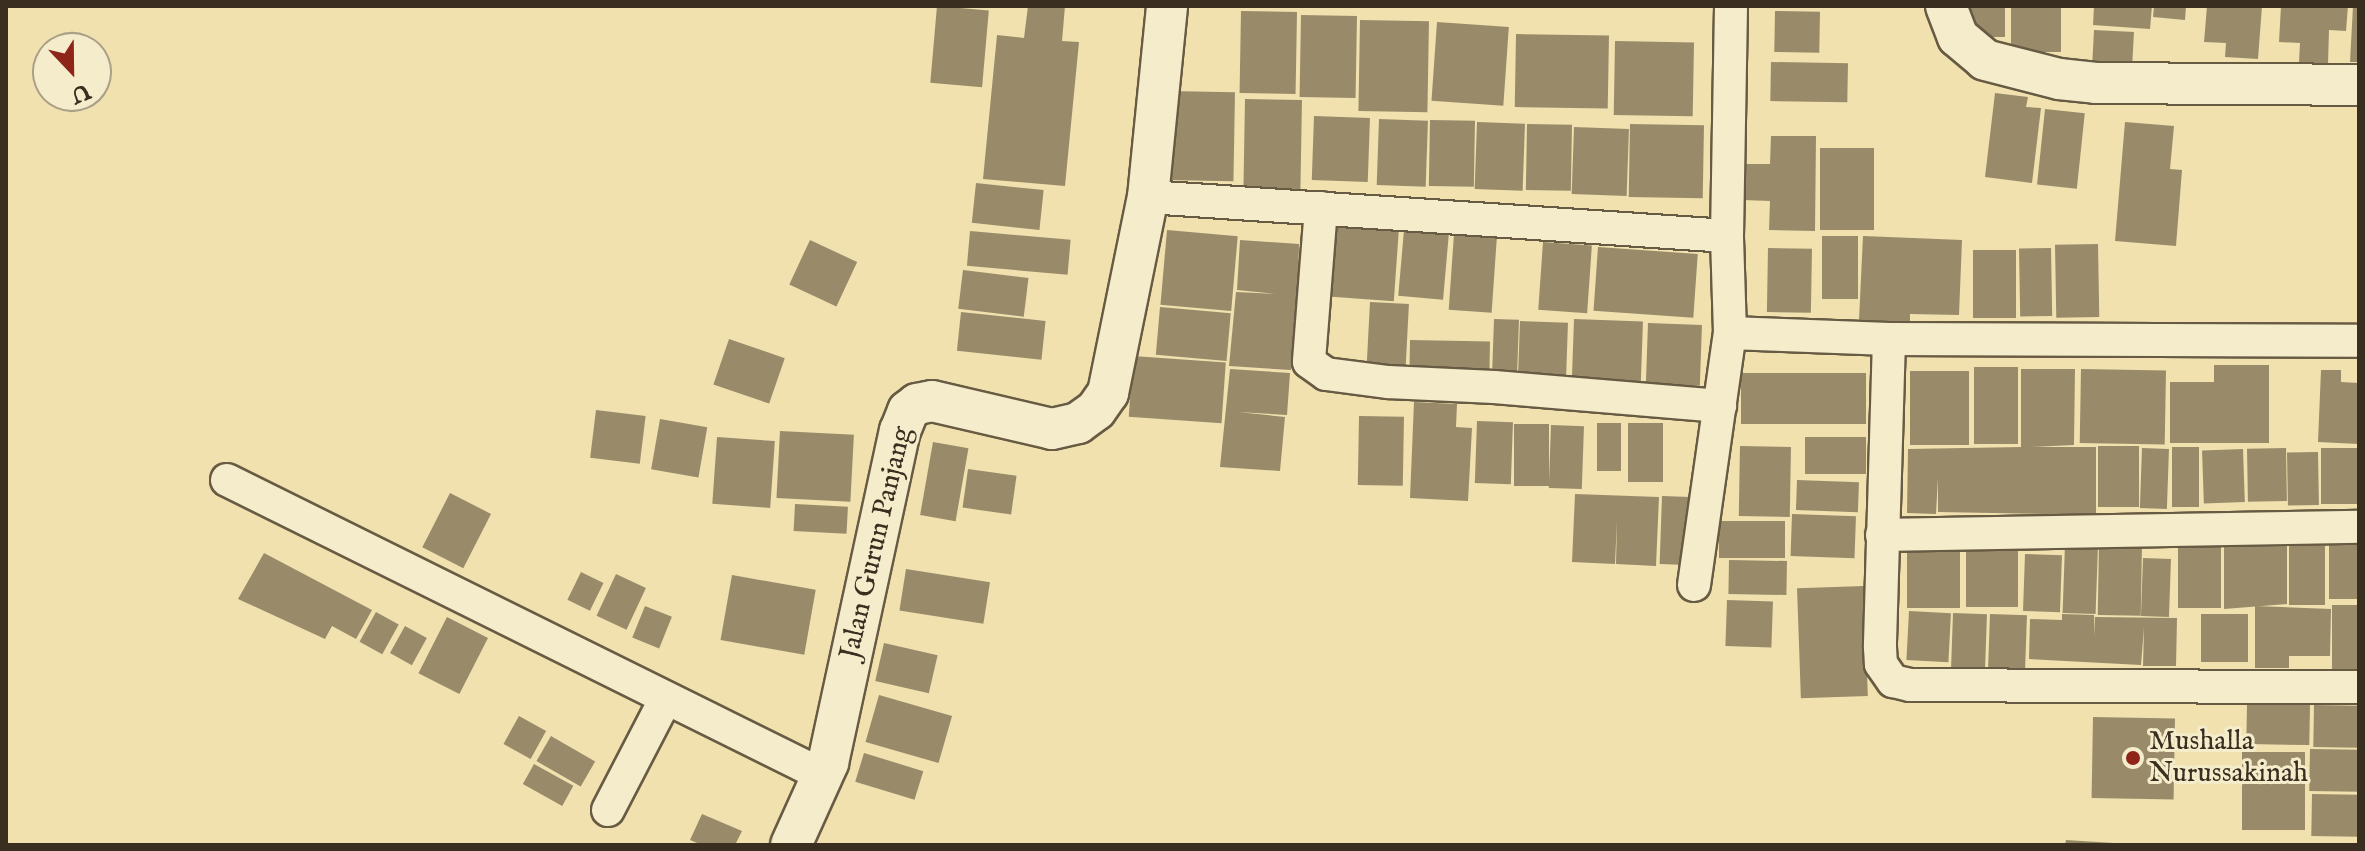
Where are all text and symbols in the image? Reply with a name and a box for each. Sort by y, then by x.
north arrow [32,32,112,112]
text: U [66,76,94,109]
street label: Jalan Gurun Panjang [834,423,920,663]
place label: Mushalla Nurussakinah [2149,725,2308,791]
marker: Mushalla Nurussakinah [2124,749,2142,767]

